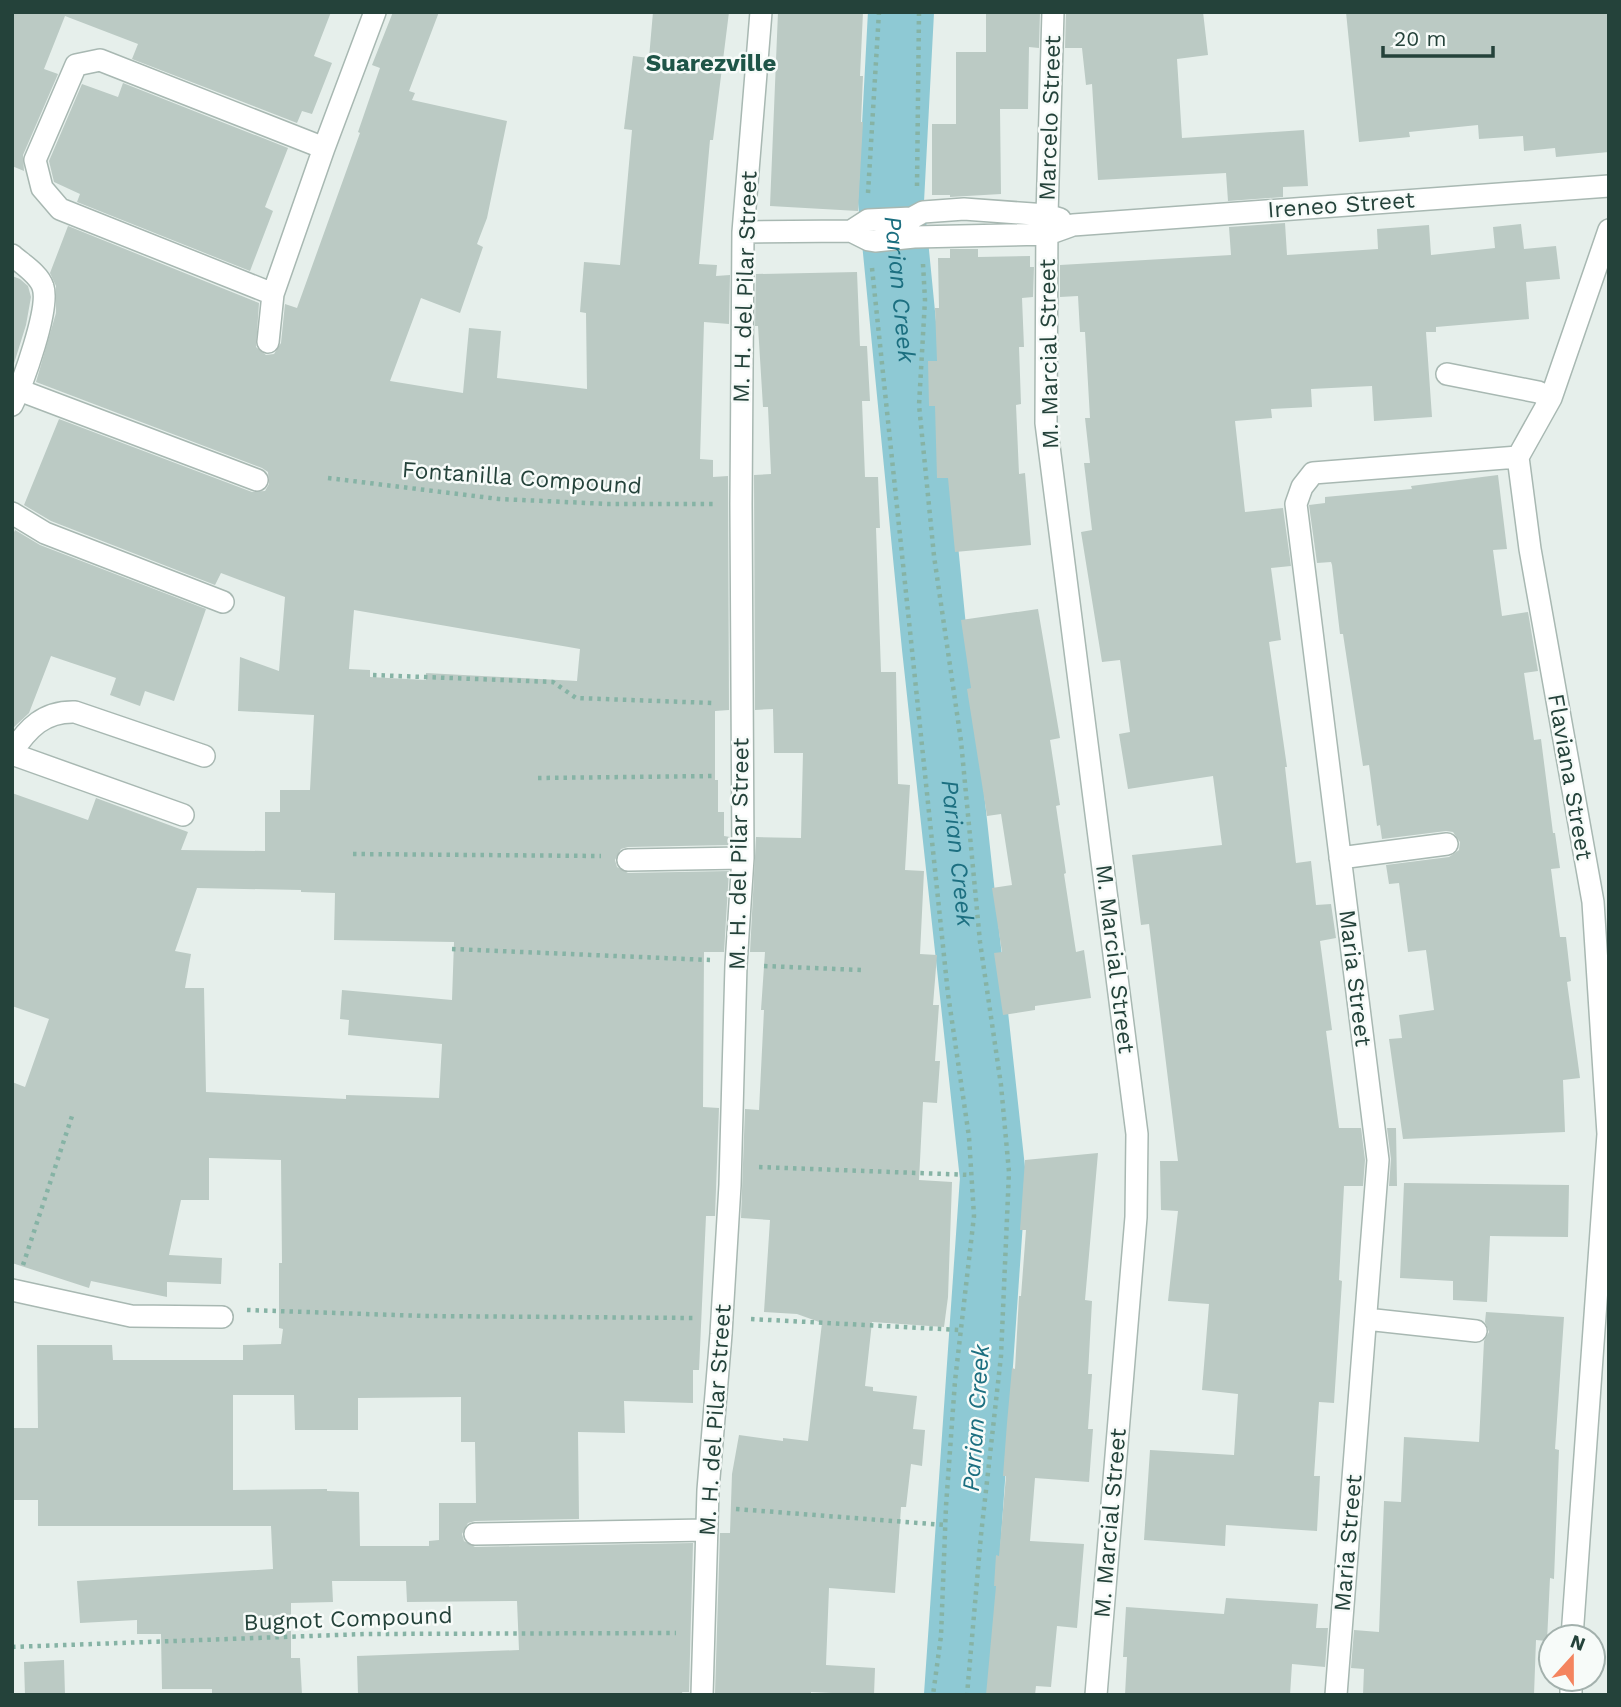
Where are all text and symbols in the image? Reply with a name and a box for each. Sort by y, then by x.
scale bar [1383,14,1493,58]
text: 20 m [1394,26,1446,51]
street label: Marcelo Street [1034,34,1066,201]
district label: Suarezville [646,49,776,77]
street label: M. H. del Pilar Street [727,170,763,404]
street label: Ireneo Street [1267,186,1416,224]
water label: Parian Creek [879,214,921,365]
street label: M. Marcial Street [1034,258,1064,449]
street label: Fontanilla Compound [401,456,643,500]
street label: Flaviana Street [1542,692,1598,863]
street label: M. H. del Pilar Street [723,737,755,970]
water label: Parian Creek [936,778,980,929]
street label: M. Marcial Street [1090,863,1140,1056]
street label: Maria Street [1333,908,1377,1048]
street label: M. H. del Pilar Street [693,1303,737,1537]
water label: Parian Creek [957,1343,995,1493]
street label: M. Marcial Street [1088,1427,1132,1619]
street label: Maria Street [1329,1473,1367,1613]
street label: Bugnot Compound [243,1602,453,1636]
north arrow [1537,1623,1607,1693]
text: N [1567,1629,1589,1656]

